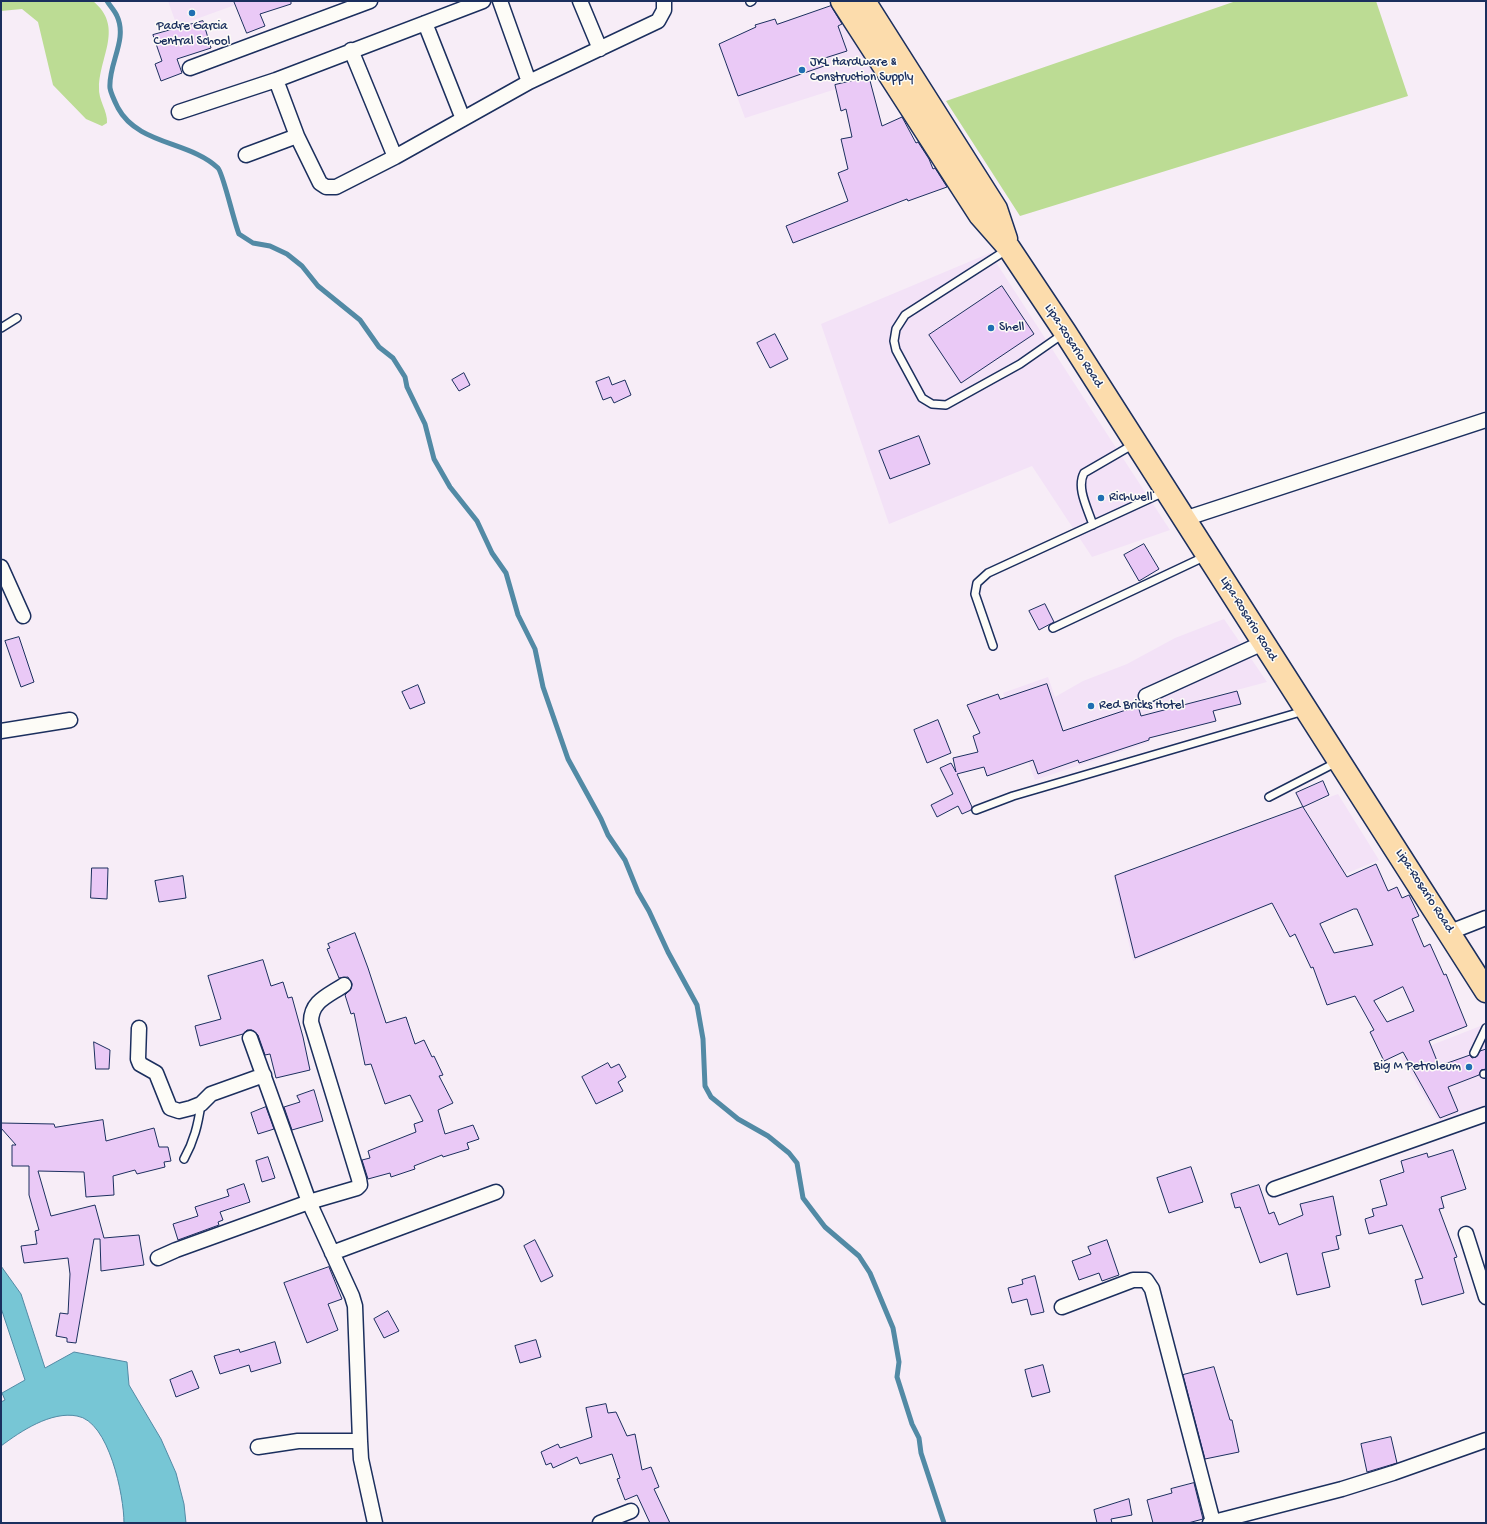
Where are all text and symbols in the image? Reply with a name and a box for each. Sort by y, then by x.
marker: Padre Garcia Central School [187,8,197,18]
place label: Padre Garcia Central School [154,19,230,50]
place label: JKL Hardware & Construction Supply [810,55,913,86]
marker: JKL Hardware & Construction Supply [797,65,807,75]
street label: Lipa-Rosario Road [1040,301,1106,391]
place label: Shell [999,320,1024,336]
marker: Shell [986,323,996,333]
place label: Richwell [1109,490,1153,506]
marker: Richwell [1096,493,1106,503]
street label: Lipa-Rosario Road [1216,574,1280,664]
place label: Red Bricks Hotel [1099,698,1184,714]
marker: Red Bricks Hotel [1086,701,1096,711]
street label: Lipa-Rosario Road [1391,846,1457,936]
place label: Big M Petroleum [1374,1059,1461,1075]
marker: Big M Petroleum [1464,1062,1474,1072]

